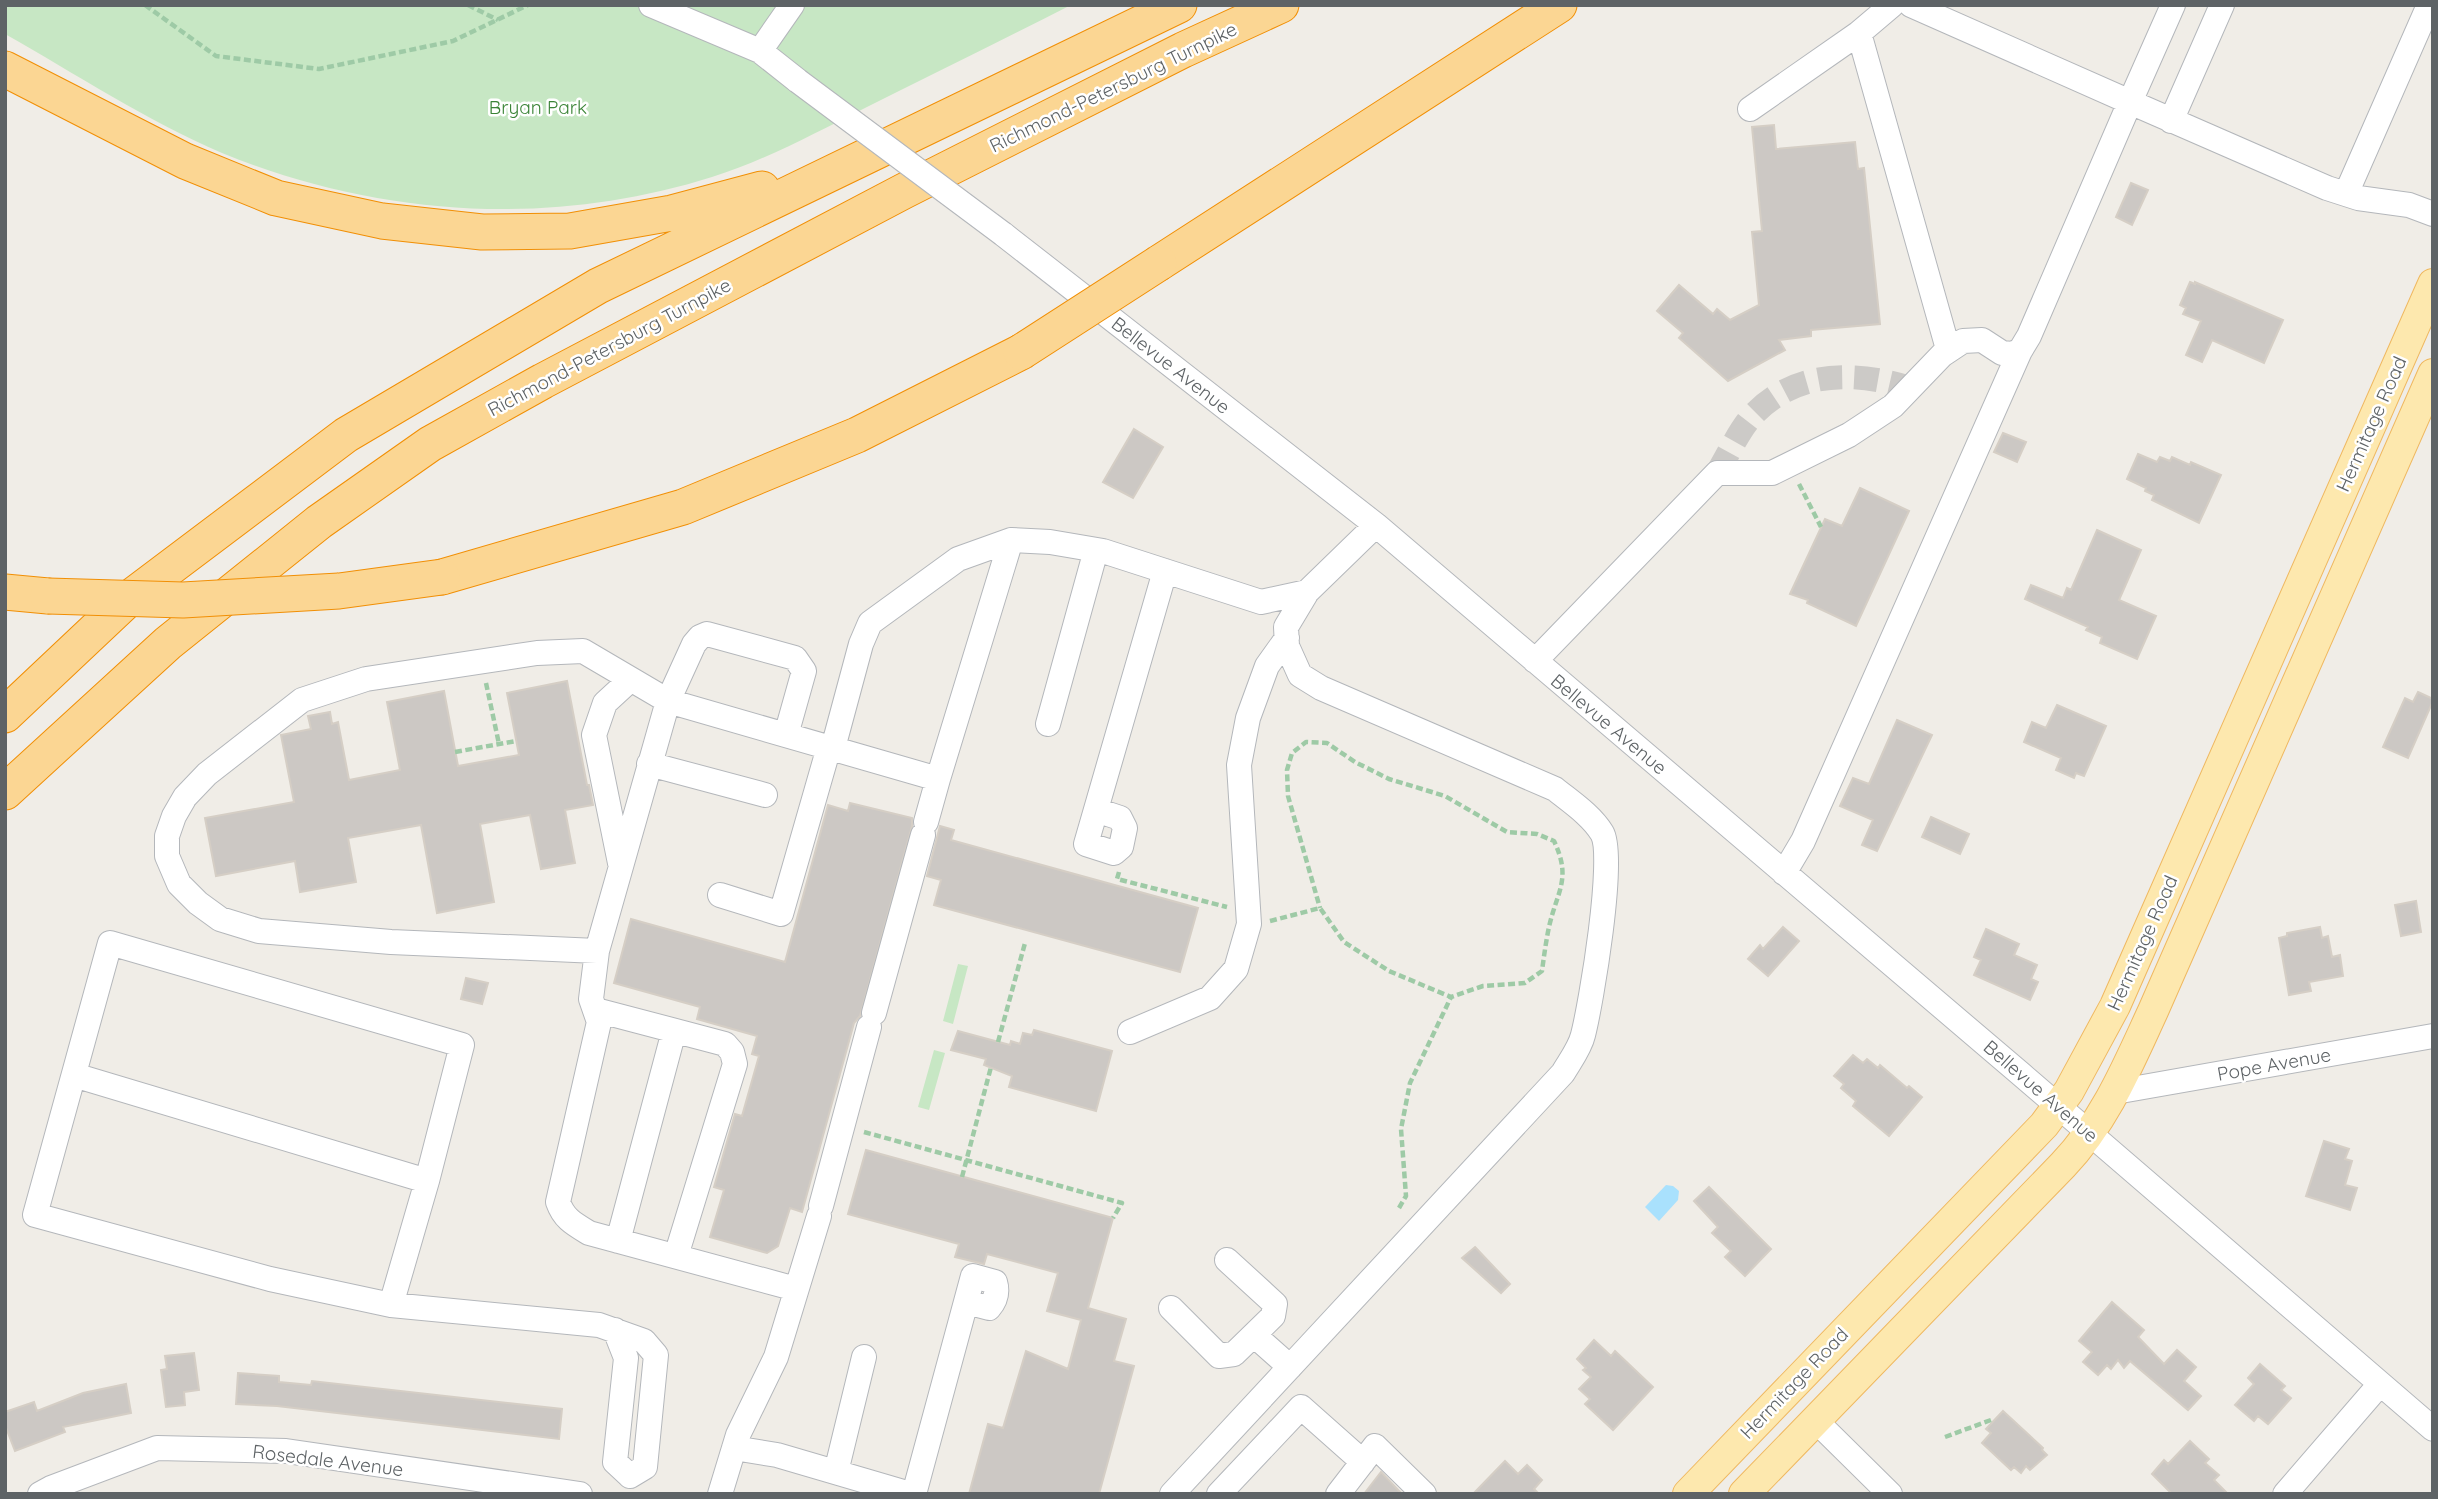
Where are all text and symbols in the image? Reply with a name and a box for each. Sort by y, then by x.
street label: Richmond-Petersburg Turnpike [985,17,1241,157]
park label: Bryan Park [489,95,587,119]
street label: Richmond-Petersburg Turnpike [483,273,735,421]
street label: Bellevue Avenue [1107,311,1235,419]
street label: Hermitage Road [2330,353,2412,495]
street label: Bellevue Avenue [1546,669,1672,779]
street label: Hermitage Road [2101,872,2183,1014]
street label: Bellevue Avenue [1979,1035,2103,1147]
street label: Pope Avenue [2215,1042,2333,1086]
street label: Hermitage Road [1735,1322,1853,1444]
street label: Rosedale Avenue [251,1439,405,1481]

